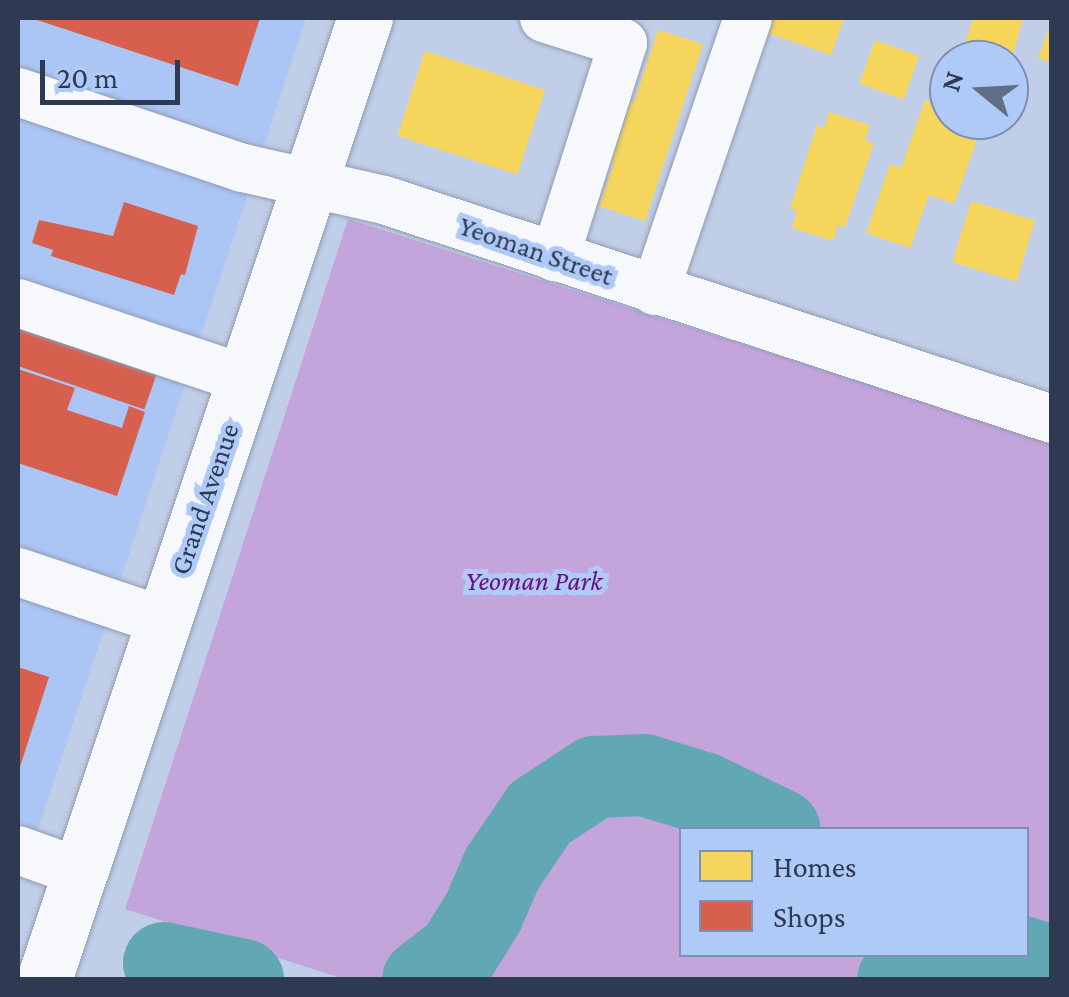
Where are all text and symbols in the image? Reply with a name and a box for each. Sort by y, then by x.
scale bar [45,40,185,102]
north arrow [929,40,1029,140]
text: 20 m [57,61,118,94]
text: N [934,67,970,95]
street label: Yeoman Street [455,209,617,293]
street label: Grand Avenue [163,419,247,579]
park label: Yeoman Park [465,564,603,598]
legend [679,827,1029,957]
text: Homes [773,850,857,883]
text: Shops [773,900,846,933]

